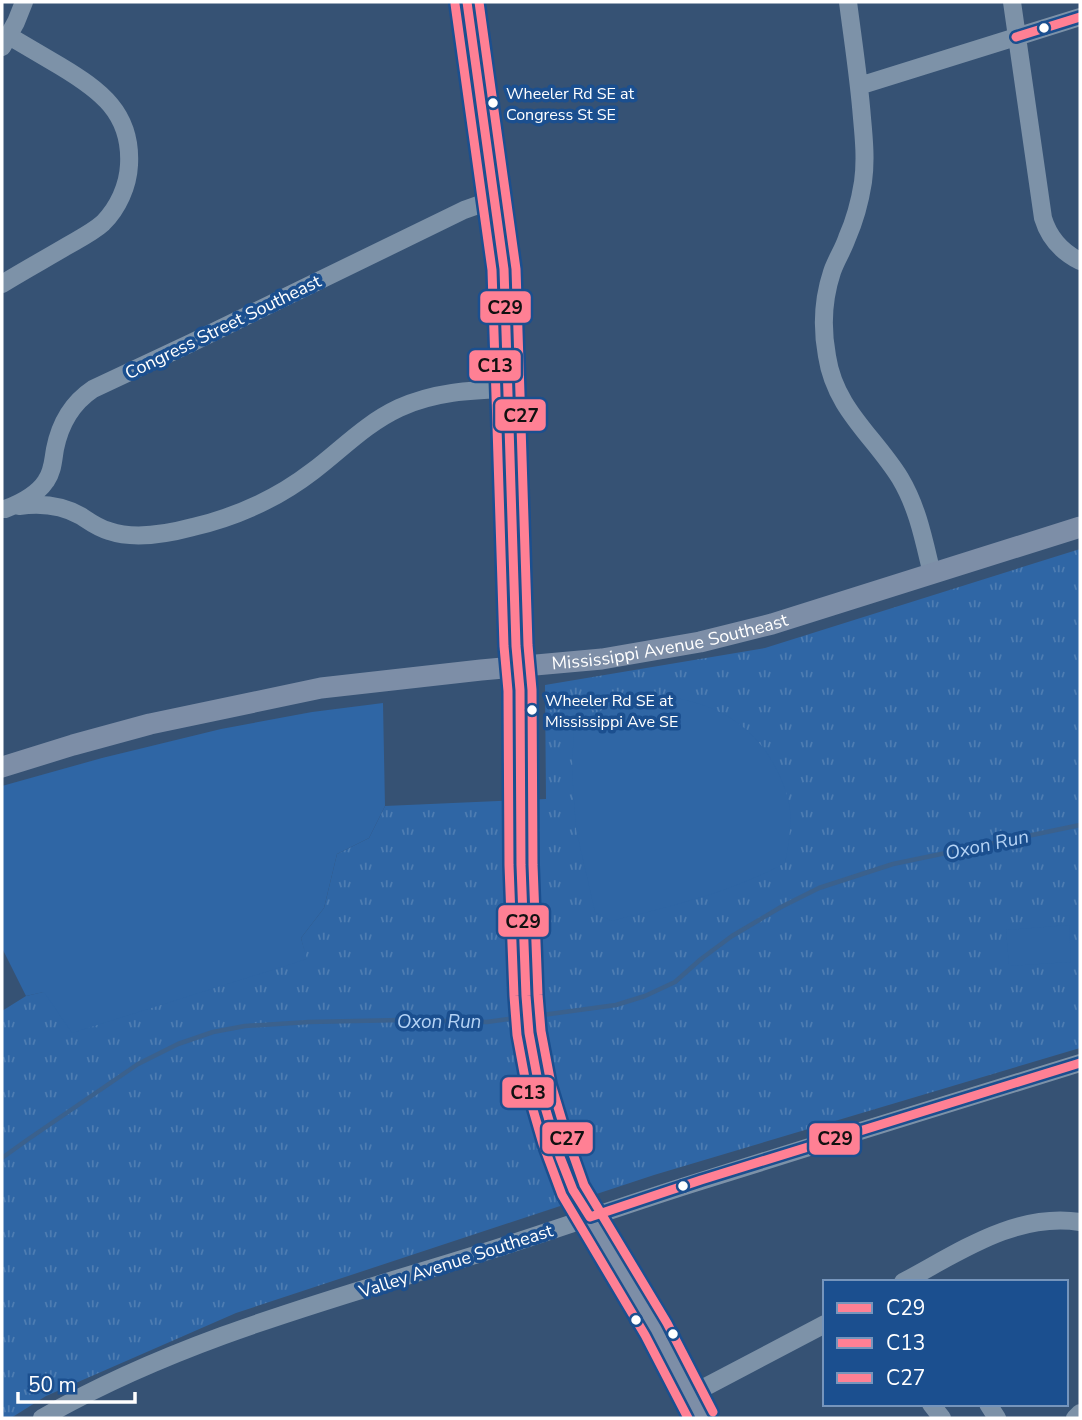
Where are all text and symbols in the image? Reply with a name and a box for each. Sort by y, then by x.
unlabelled marker [1037,21,1051,35]
place label: Wheeler Rd SE at Congress St SE [506,83,634,126]
marker: Wheeler Rd SE at Congress St SE [486,96,500,110]
street label: Congress Street Southeast [121,269,326,385]
line badge: C29 [479,290,532,324]
text: C29 [487,295,523,321]
line badge: C13 [468,349,522,382]
text: C13 [477,353,513,379]
line badge: C27 [494,398,547,432]
text: C27 [503,403,539,429]
street label: Mississippi Avenue Southeast [551,608,792,676]
place label: Wheeler Rd SE at Mississippi Ave SE [545,690,678,733]
marker: Wheeler Rd SE at Mississippi Ave SE [525,703,539,717]
water label: Oxon Run [943,823,1031,867]
line badge: C29 [497,904,550,938]
text: C29 [505,909,541,935]
water label: Oxon Run [397,1009,481,1035]
line badge: C13 [501,1076,555,1109]
text: C13 [510,1080,546,1106]
line badge: C27 [541,1121,594,1155]
line badge: C29 [808,1122,861,1156]
text: C27 [549,1126,585,1152]
text: C29 [817,1126,853,1152]
unlabelled marker [676,1179,690,1193]
street label: Valley Avenue Southeast [355,1218,557,1304]
legend [823,1280,1068,1406]
text: C29 [886,1294,925,1322]
unlabelled marker [629,1313,643,1327]
unlabelled marker [666,1327,680,1341]
text: C13 [886,1329,925,1357]
scale bar [18,1360,135,1404]
text: C27 [886,1364,925,1392]
text: 50 m [28,1371,77,1399]

